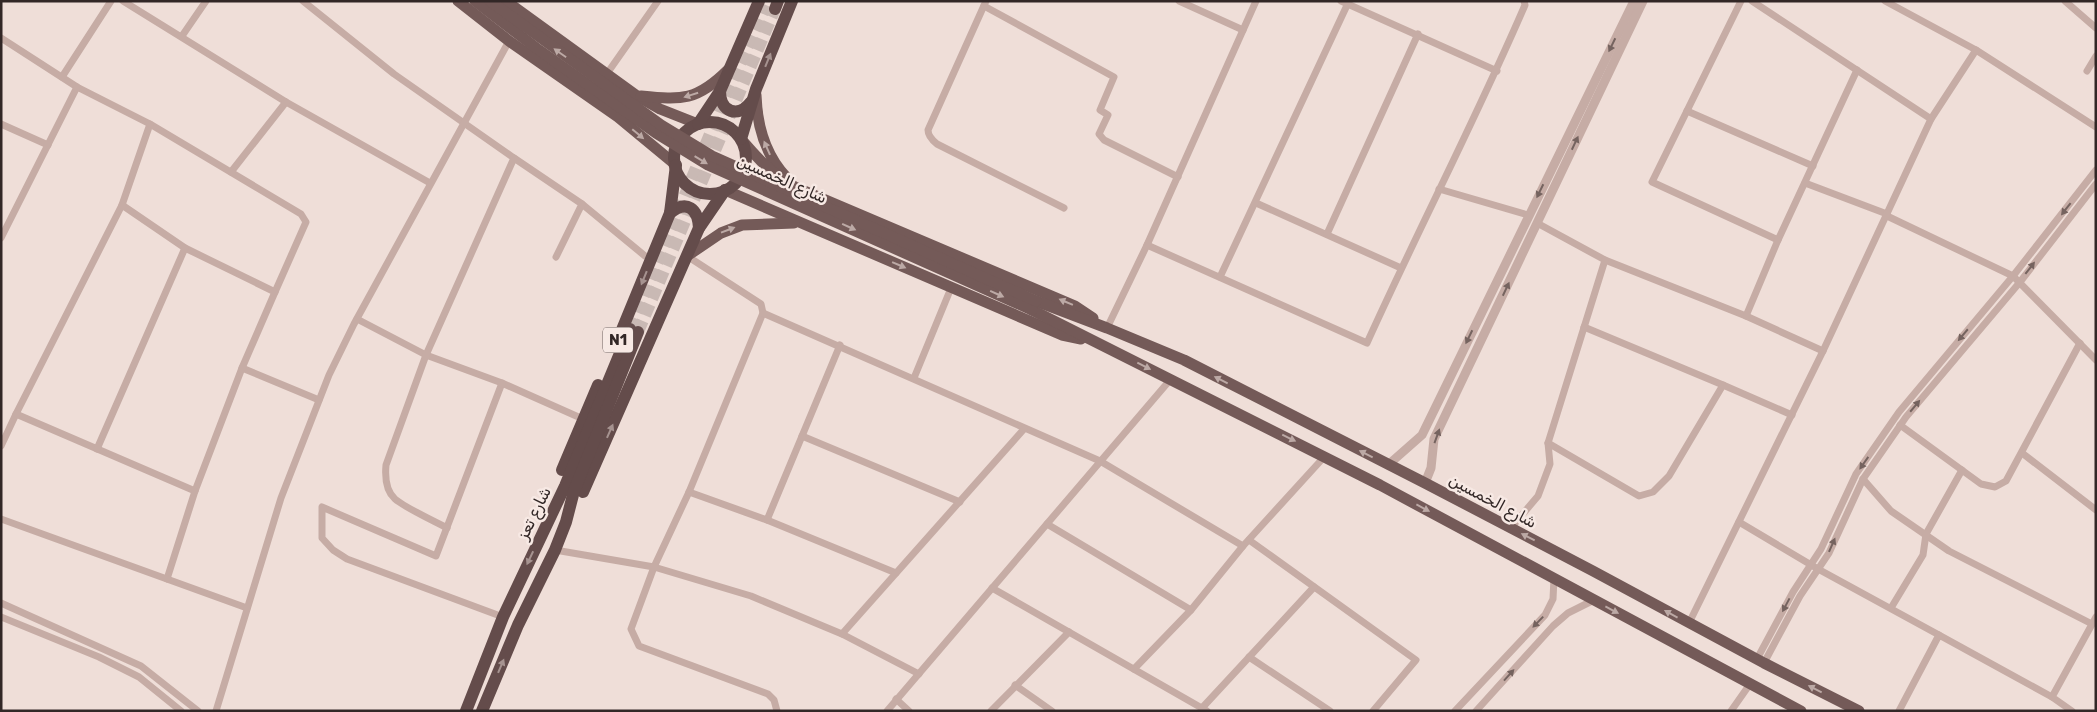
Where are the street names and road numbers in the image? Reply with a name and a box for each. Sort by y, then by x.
street label: شارع الخمسين [733,151,830,209]
road number: N1 [603,328,633,352]
street label: شارع الخمسين [1445,470,1540,534]
street label: شارع تعز [513,484,557,544]

